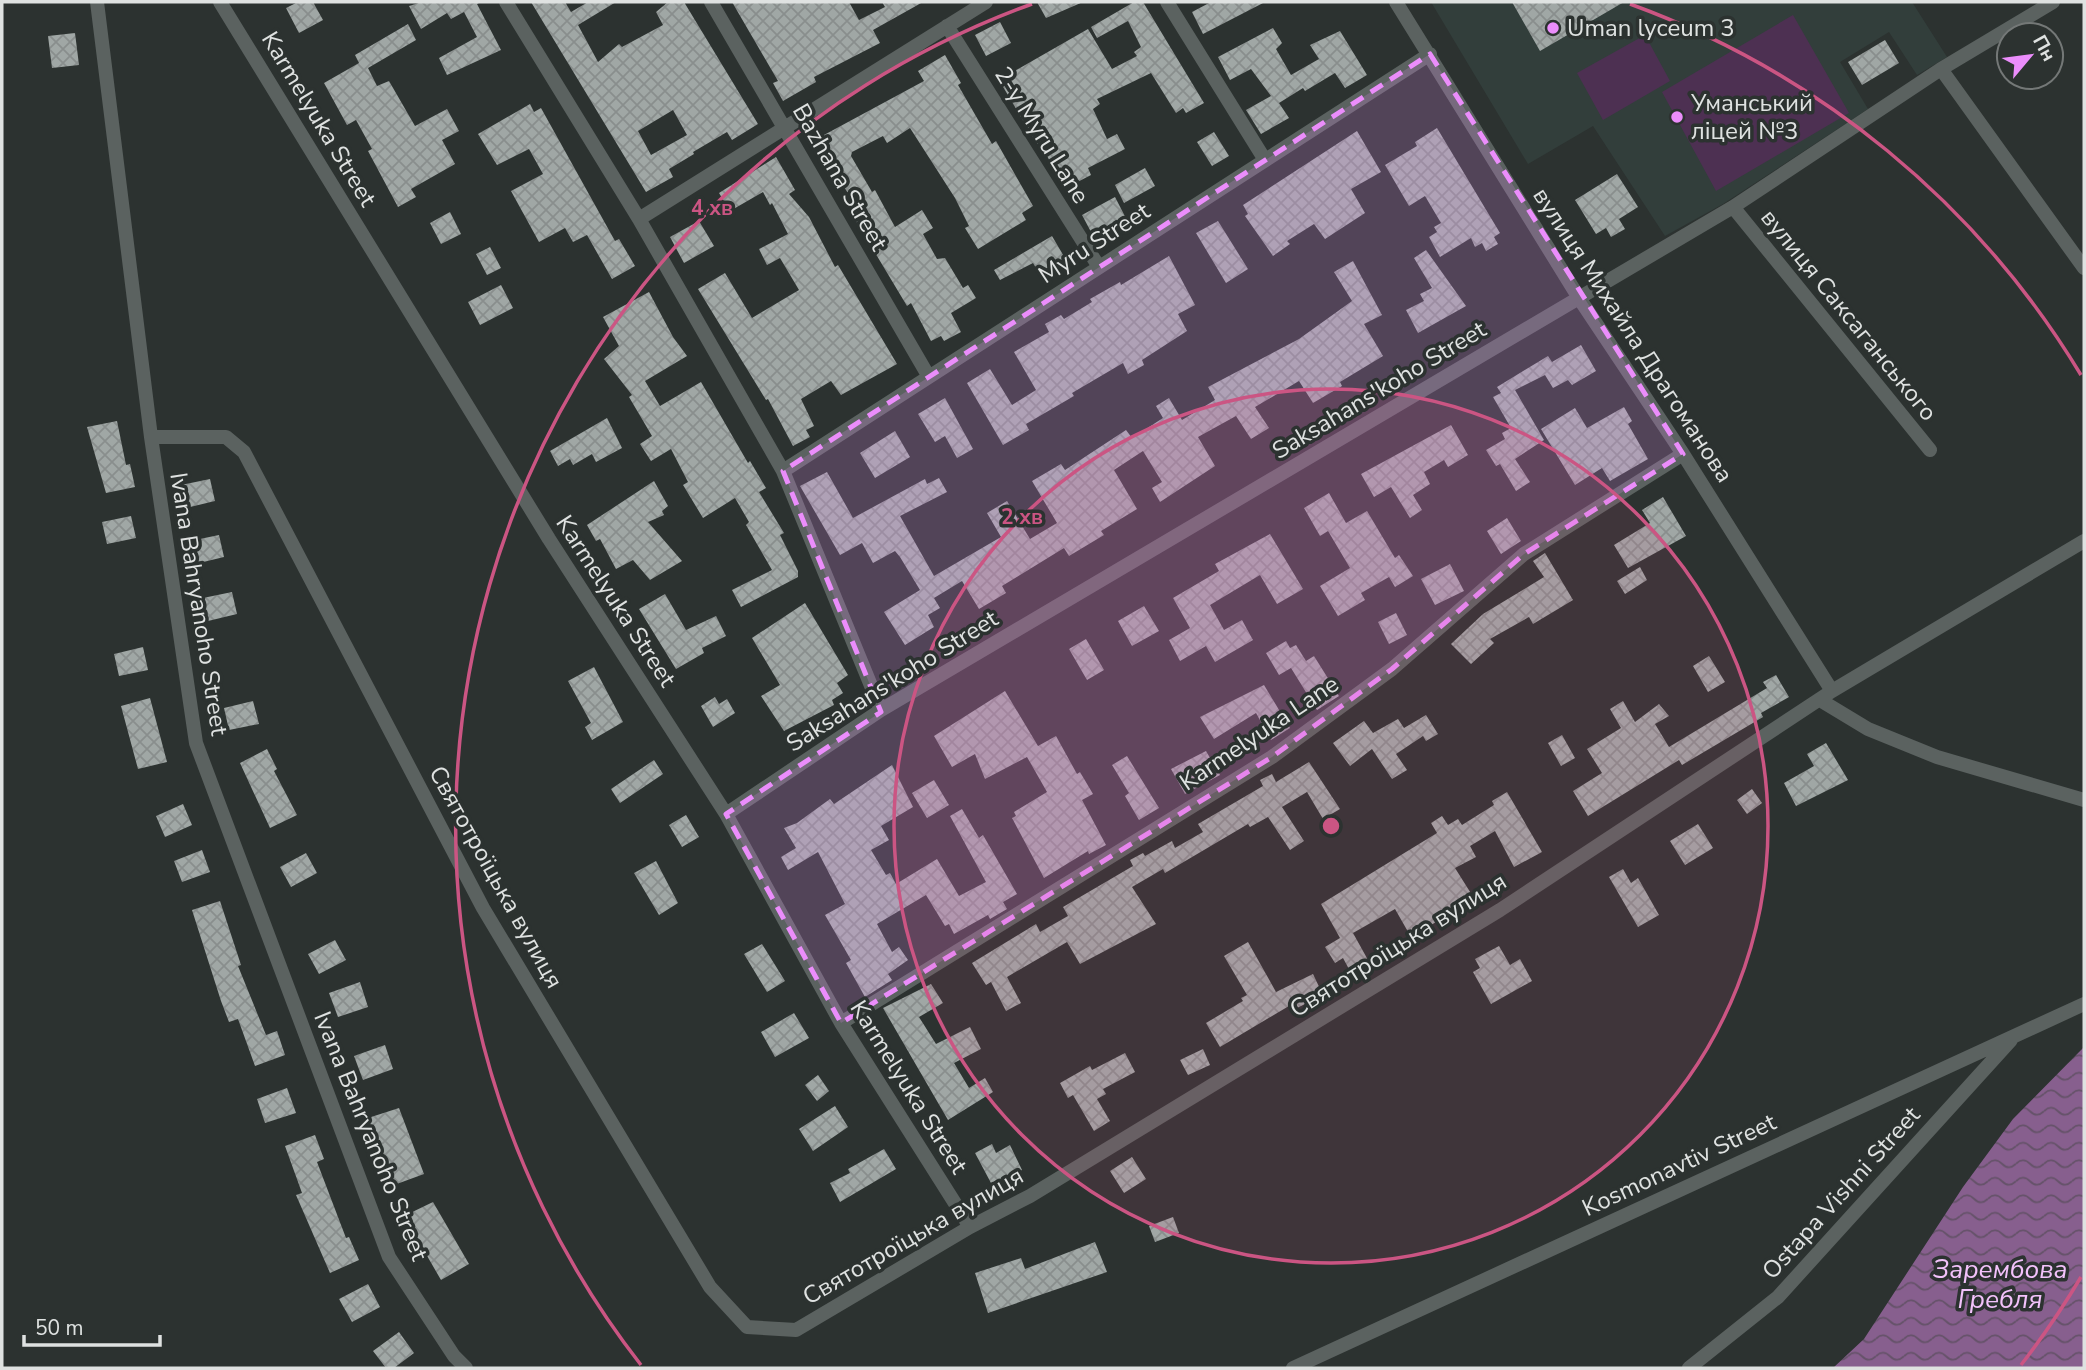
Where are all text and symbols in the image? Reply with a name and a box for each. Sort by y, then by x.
place label: Uman lyceum 3 [1567,12,1735,44]
marker: Uman lyceum 3 [1545,20,1561,36]
north arrow [1995,21,2065,91]
street label: Karmelyuka Street [254,26,384,213]
text: Пн [2026,31,2062,66]
street label: 2-y Myru Lane [987,60,1097,210]
place label: Уманський ліцей №3 [1690,87,1813,147]
street label: Bazhana Street [785,98,895,257]
marker: Уманський ліцей №3 [1669,109,1685,125]
street label: вулиця Михайла Драгоманова [1525,181,1741,489]
text: 4 хв [691,194,733,222]
street label: Myru Street [1032,195,1156,291]
street label: вулиця Саксаганського [1754,202,1944,428]
street label: Saksahansʹkoho Street [1266,313,1492,467]
street label: Ivana Bahryanoho Street [162,470,236,738]
text: 2 хв [1001,503,1043,531]
street label: Karmelyuka Street [549,509,684,693]
street label: Saksahansʹkoho Street [780,602,1004,759]
street label: Karmelyuka Lane [1173,668,1345,798]
street label: Святотроїцька вулиця [421,760,571,994]
centre of rings [1319,814,1343,838]
street label: Святотроїцька вулиця [1284,865,1512,1025]
street label: Karmelyuka Street [843,994,975,1180]
street label: Ivana Bahryanoho Street [306,1007,436,1266]
street label: Ostapa Vishni Street [1755,1099,1928,1286]
street label: Kosmonavtiv Street [1577,1106,1782,1224]
street label: Святотроїцька вулиця [797,1160,1029,1312]
water label: Зарембова Гребля [1933,1252,2067,1317]
scale bar [24,1304,161,1348]
text: 50 m [35,1314,84,1342]

